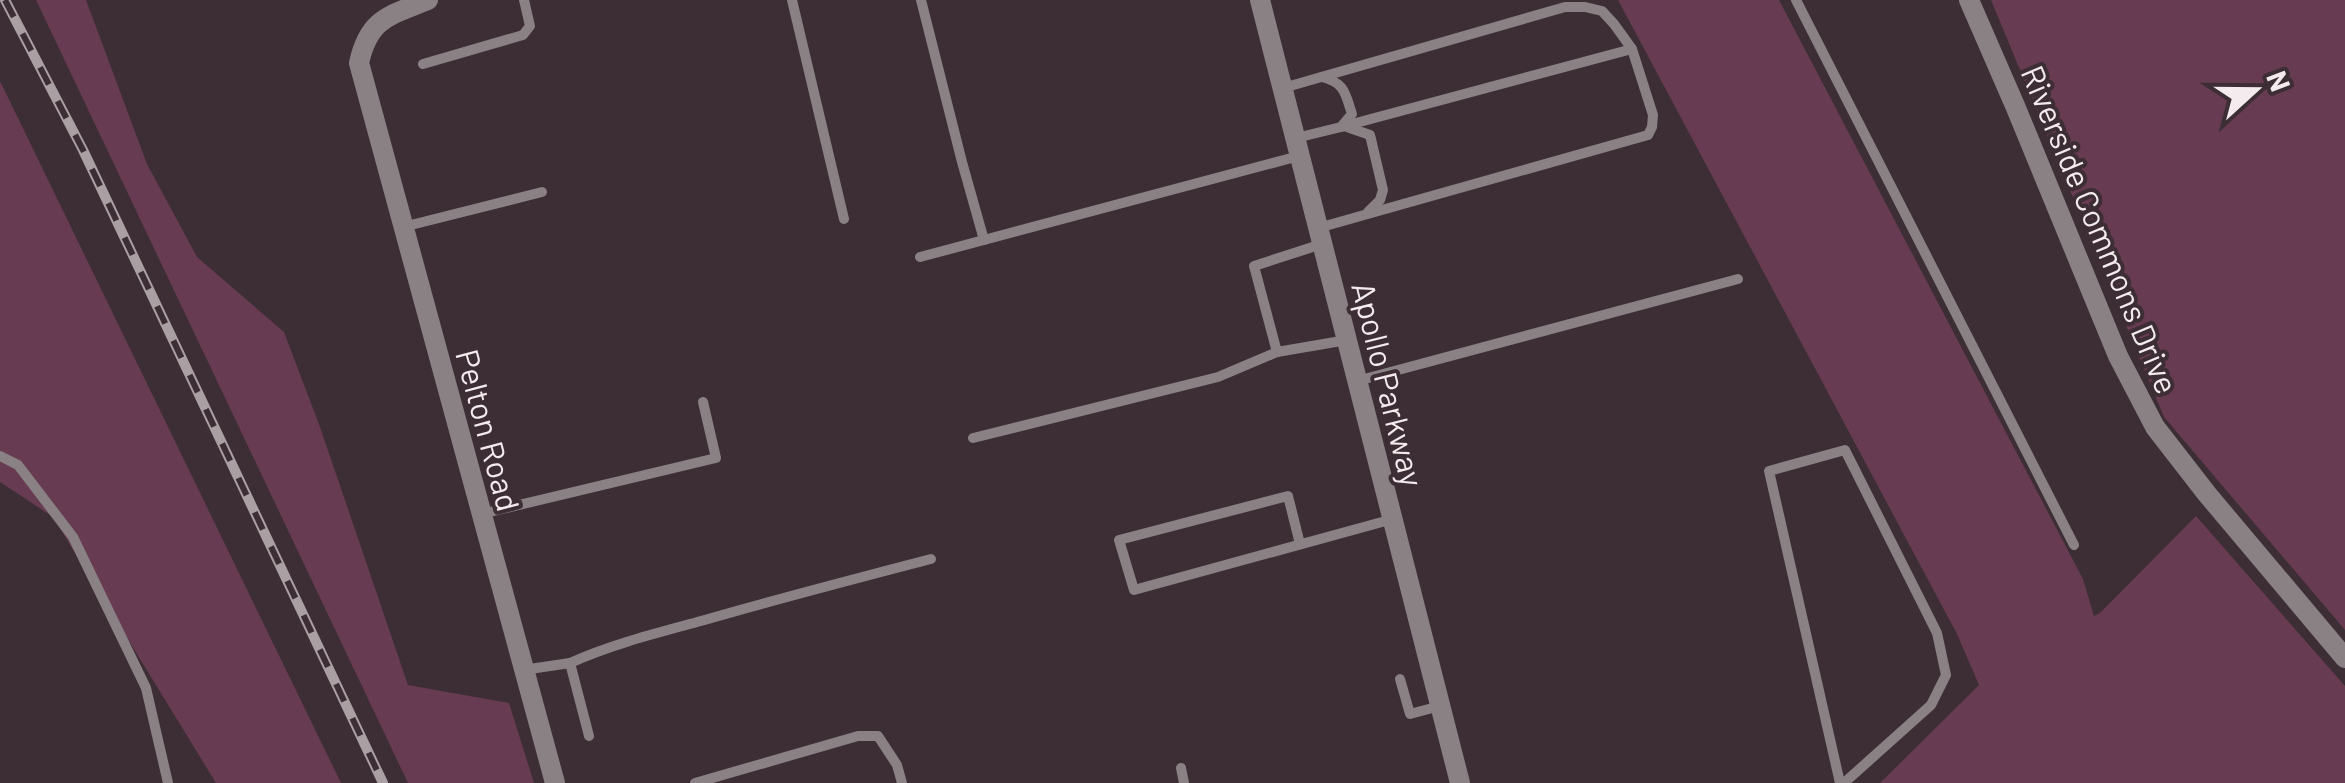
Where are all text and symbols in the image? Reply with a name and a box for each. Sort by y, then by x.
north arrow [2205,40,2305,140]
street label: Riverside Commons Drive [2015,59,2187,399]
text: N [2260,66,2298,95]
street label: Apollo Parkway [1345,278,1433,490]
street label: Pelton Road [449,345,529,515]

